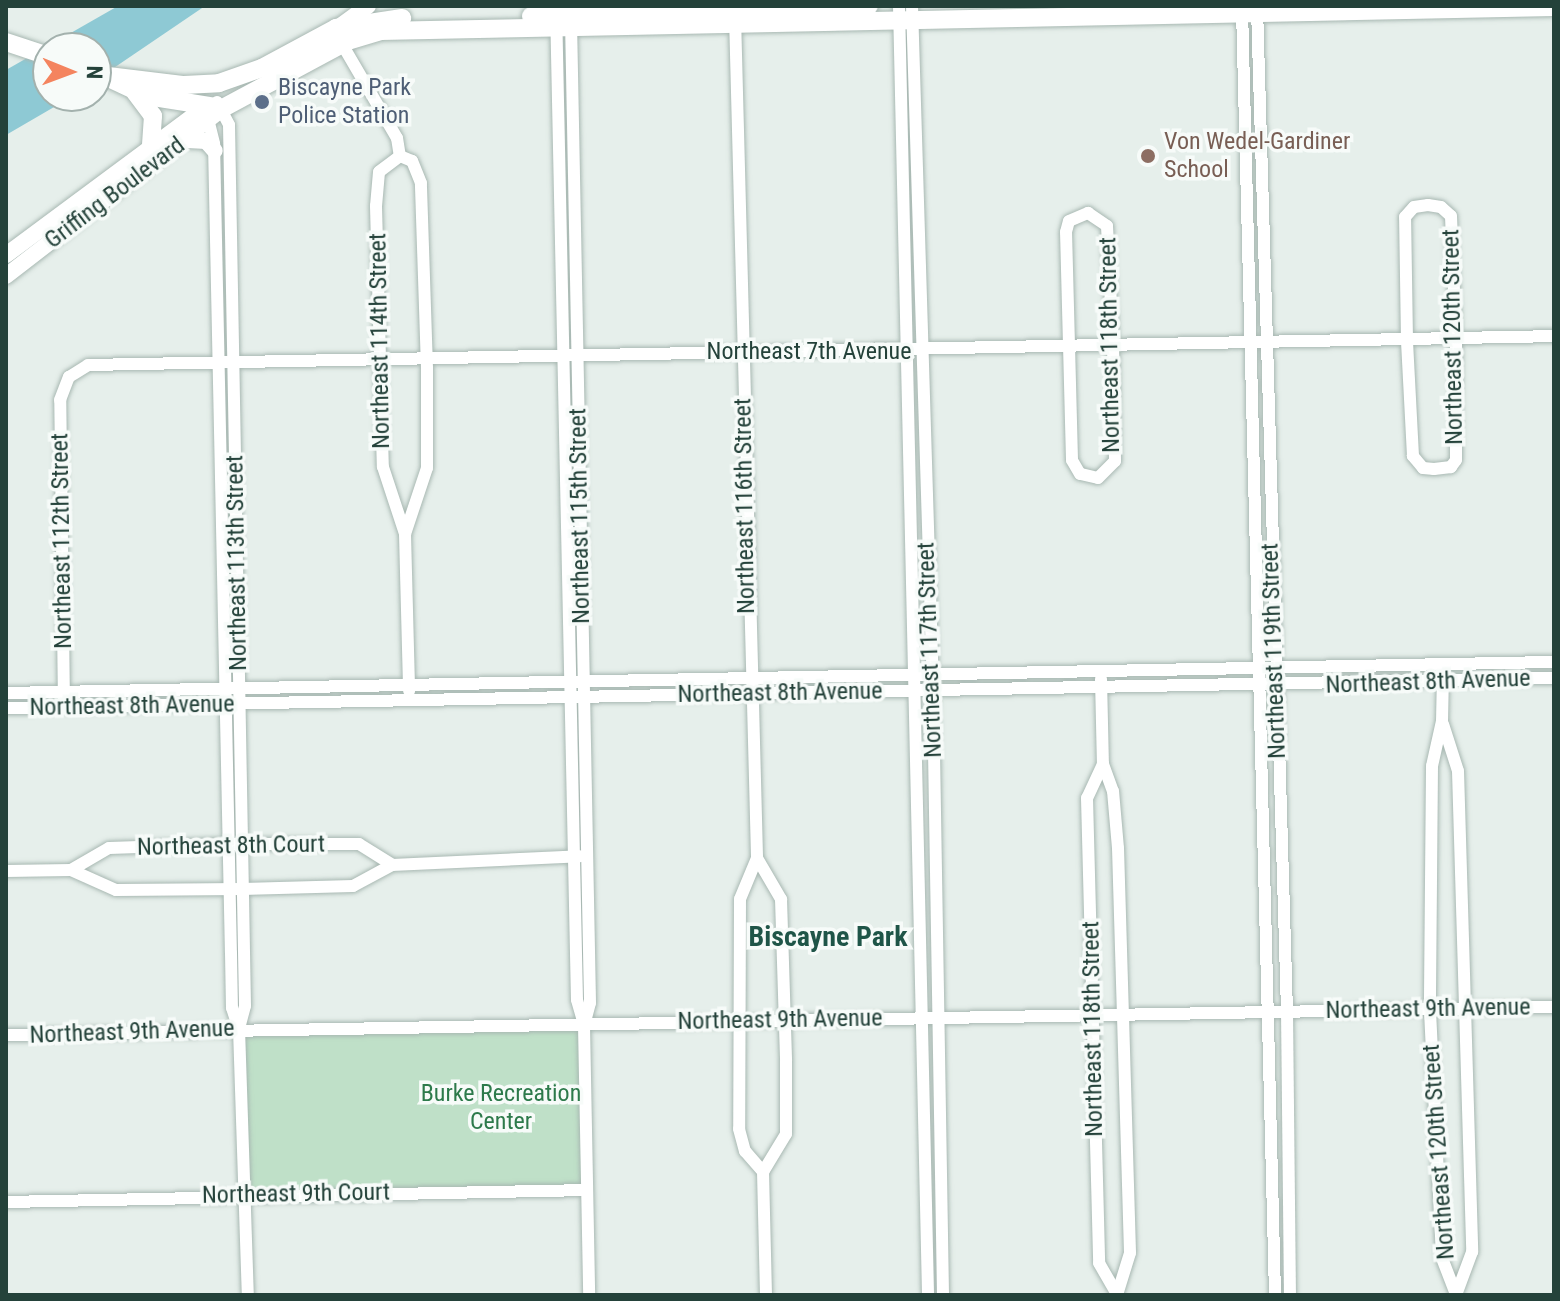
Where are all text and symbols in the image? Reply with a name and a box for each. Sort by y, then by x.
north arrow [32,32,112,112]
text: N [82,65,107,79]
place label: Biscayne Park Police Station [278,74,411,130]
marker: Biscayne Park Police Station [253,93,271,111]
place label: Von Wedel-Gardiner School [1164,128,1350,184]
street label: Griffing Boulevard [39,131,191,255]
marker: Von Wedel-Gardiner School [1139,147,1157,165]
street label: Northeast 120th Street [1437,229,1469,445]
street label: Northeast 114th Street [364,233,396,449]
street label: Northeast 118th Street [1094,237,1126,453]
street label: Northeast 7th Avenue [707,338,911,366]
street label: Northeast 116th Street [729,398,761,614]
street label: Northeast 115th Street [564,408,596,624]
street label: Northeast 112th Street [46,433,78,649]
street label: Northeast 113th Street [221,455,253,671]
street label: Northeast 117th Street [912,542,948,758]
street label: Northeast 119th Street [1256,543,1292,759]
street label: Northeast 8th Avenue [1325,664,1531,700]
street label: Northeast 8th Avenue [677,677,883,709]
street label: Northeast 8th Avenue [29,690,235,722]
street label: Northeast 8th Court [137,830,325,862]
district label: Biscayne Park [748,920,908,954]
street label: Northeast 118th Street [1077,921,1109,1137]
street label: Northeast 9th Avenue [1325,993,1531,1025]
street label: Northeast 9th Avenue [677,1004,883,1036]
street label: Northeast 9th Avenue [29,1014,235,1050]
street label: Northeast 120th Street [1417,1043,1461,1261]
park label: Burke Recreation Center [421,1080,581,1136]
street label: Northeast 9th Court [202,1178,390,1210]

